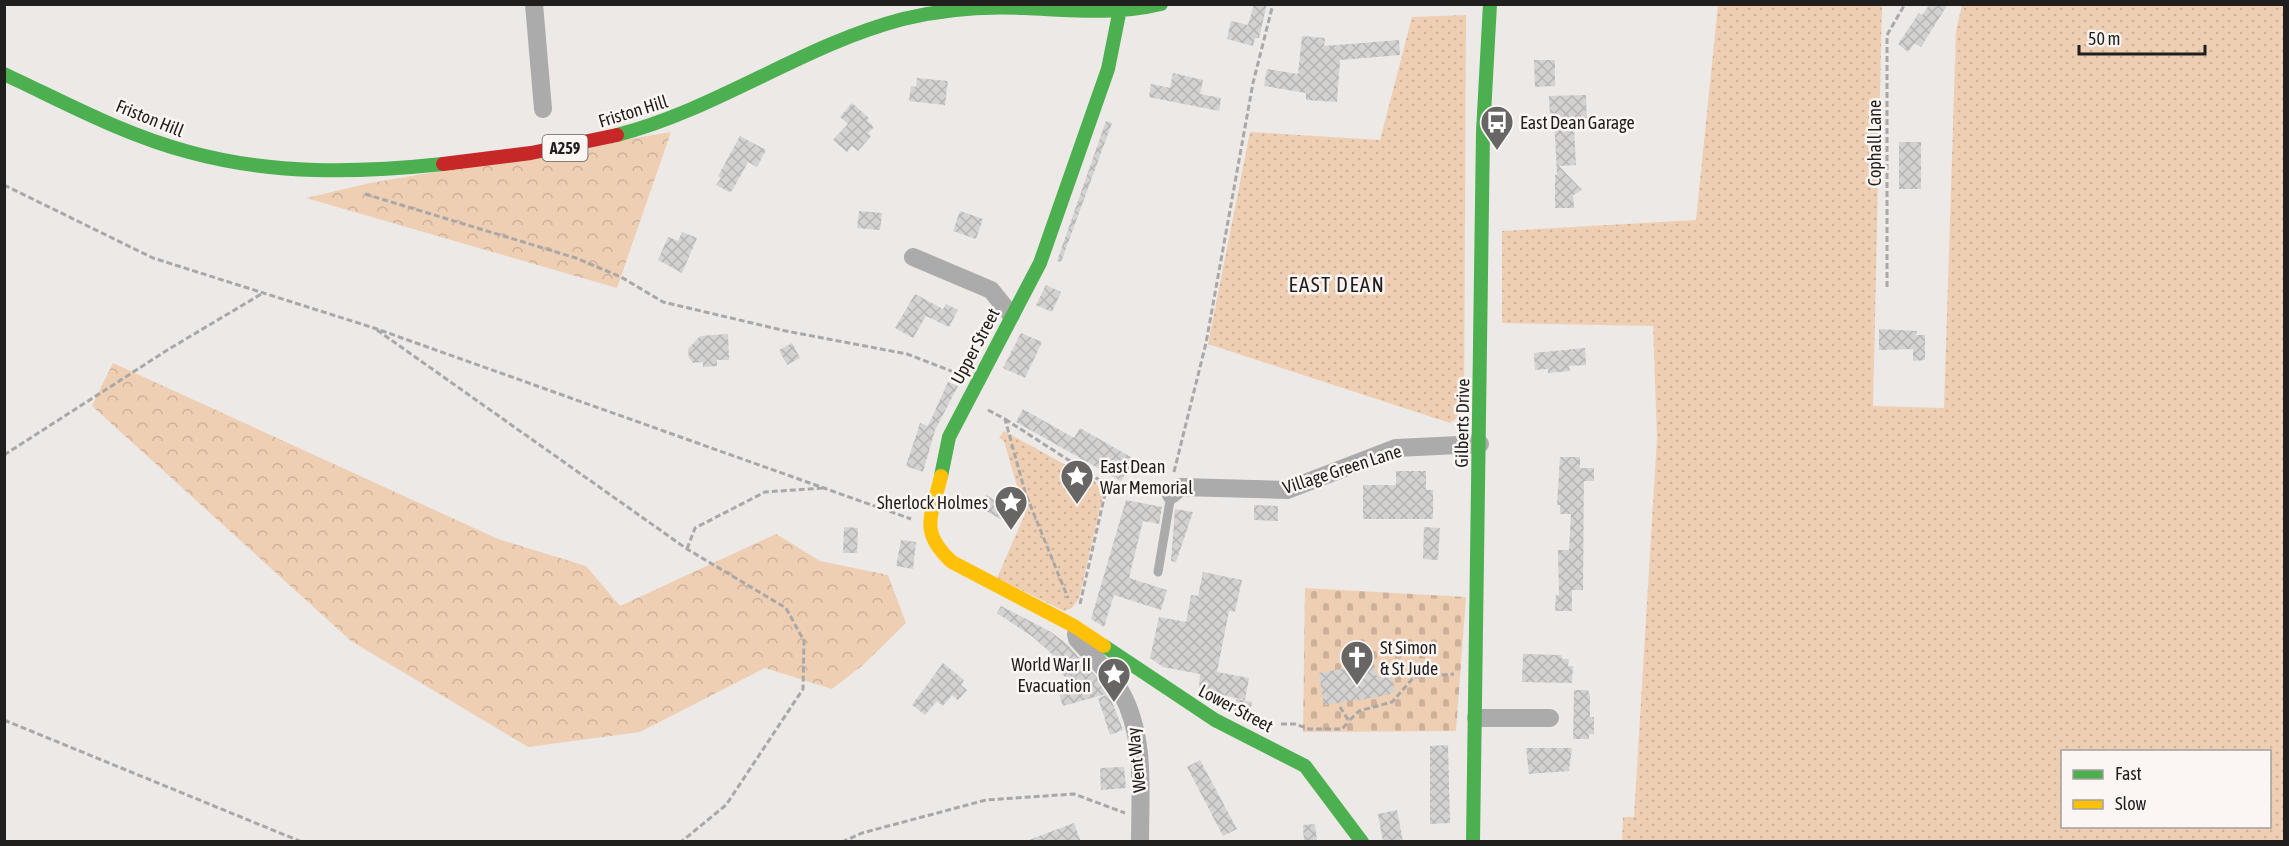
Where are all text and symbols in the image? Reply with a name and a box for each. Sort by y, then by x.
scale bar [2079,18,2205,56]
text: 50 m [2088,28,2120,49]
street label: Friston Hill [596,90,670,131]
street label: Friston Hill [113,95,187,141]
street label: Cophall Lane [1864,100,1885,186]
bus stop icon: East Dean Garage [1479,104,1515,151]
place label: East Dean Garage [1520,112,1635,133]
road number: A259 [542,135,588,161]
district label: EAST DEAN [1288,272,1386,296]
street label: Upper Street [946,304,1004,388]
street label: Gilberts Drive [1451,378,1473,468]
street label: Village Green Lane [1280,440,1404,498]
place label: East Dean War Memorial [1100,456,1193,498]
place icon: East Dean War Memorial [1059,458,1095,505]
place icon: Sherlock Holmes [993,484,1029,531]
place label: Sherlock Holmes [877,492,988,513]
place label: St Simon & St Jude [1380,637,1438,679]
church icon: St Simon & St Jude [1339,639,1375,686]
place label: World War II Evacuation [1011,654,1091,696]
place icon: World War II Evacuation [1096,656,1132,703]
street label: Lower Street [1195,680,1277,736]
street label: Went Way [1122,726,1150,794]
legend [2061,750,2271,828]
text: Fast [2115,763,2142,784]
text: Slow [2115,793,2146,814]

